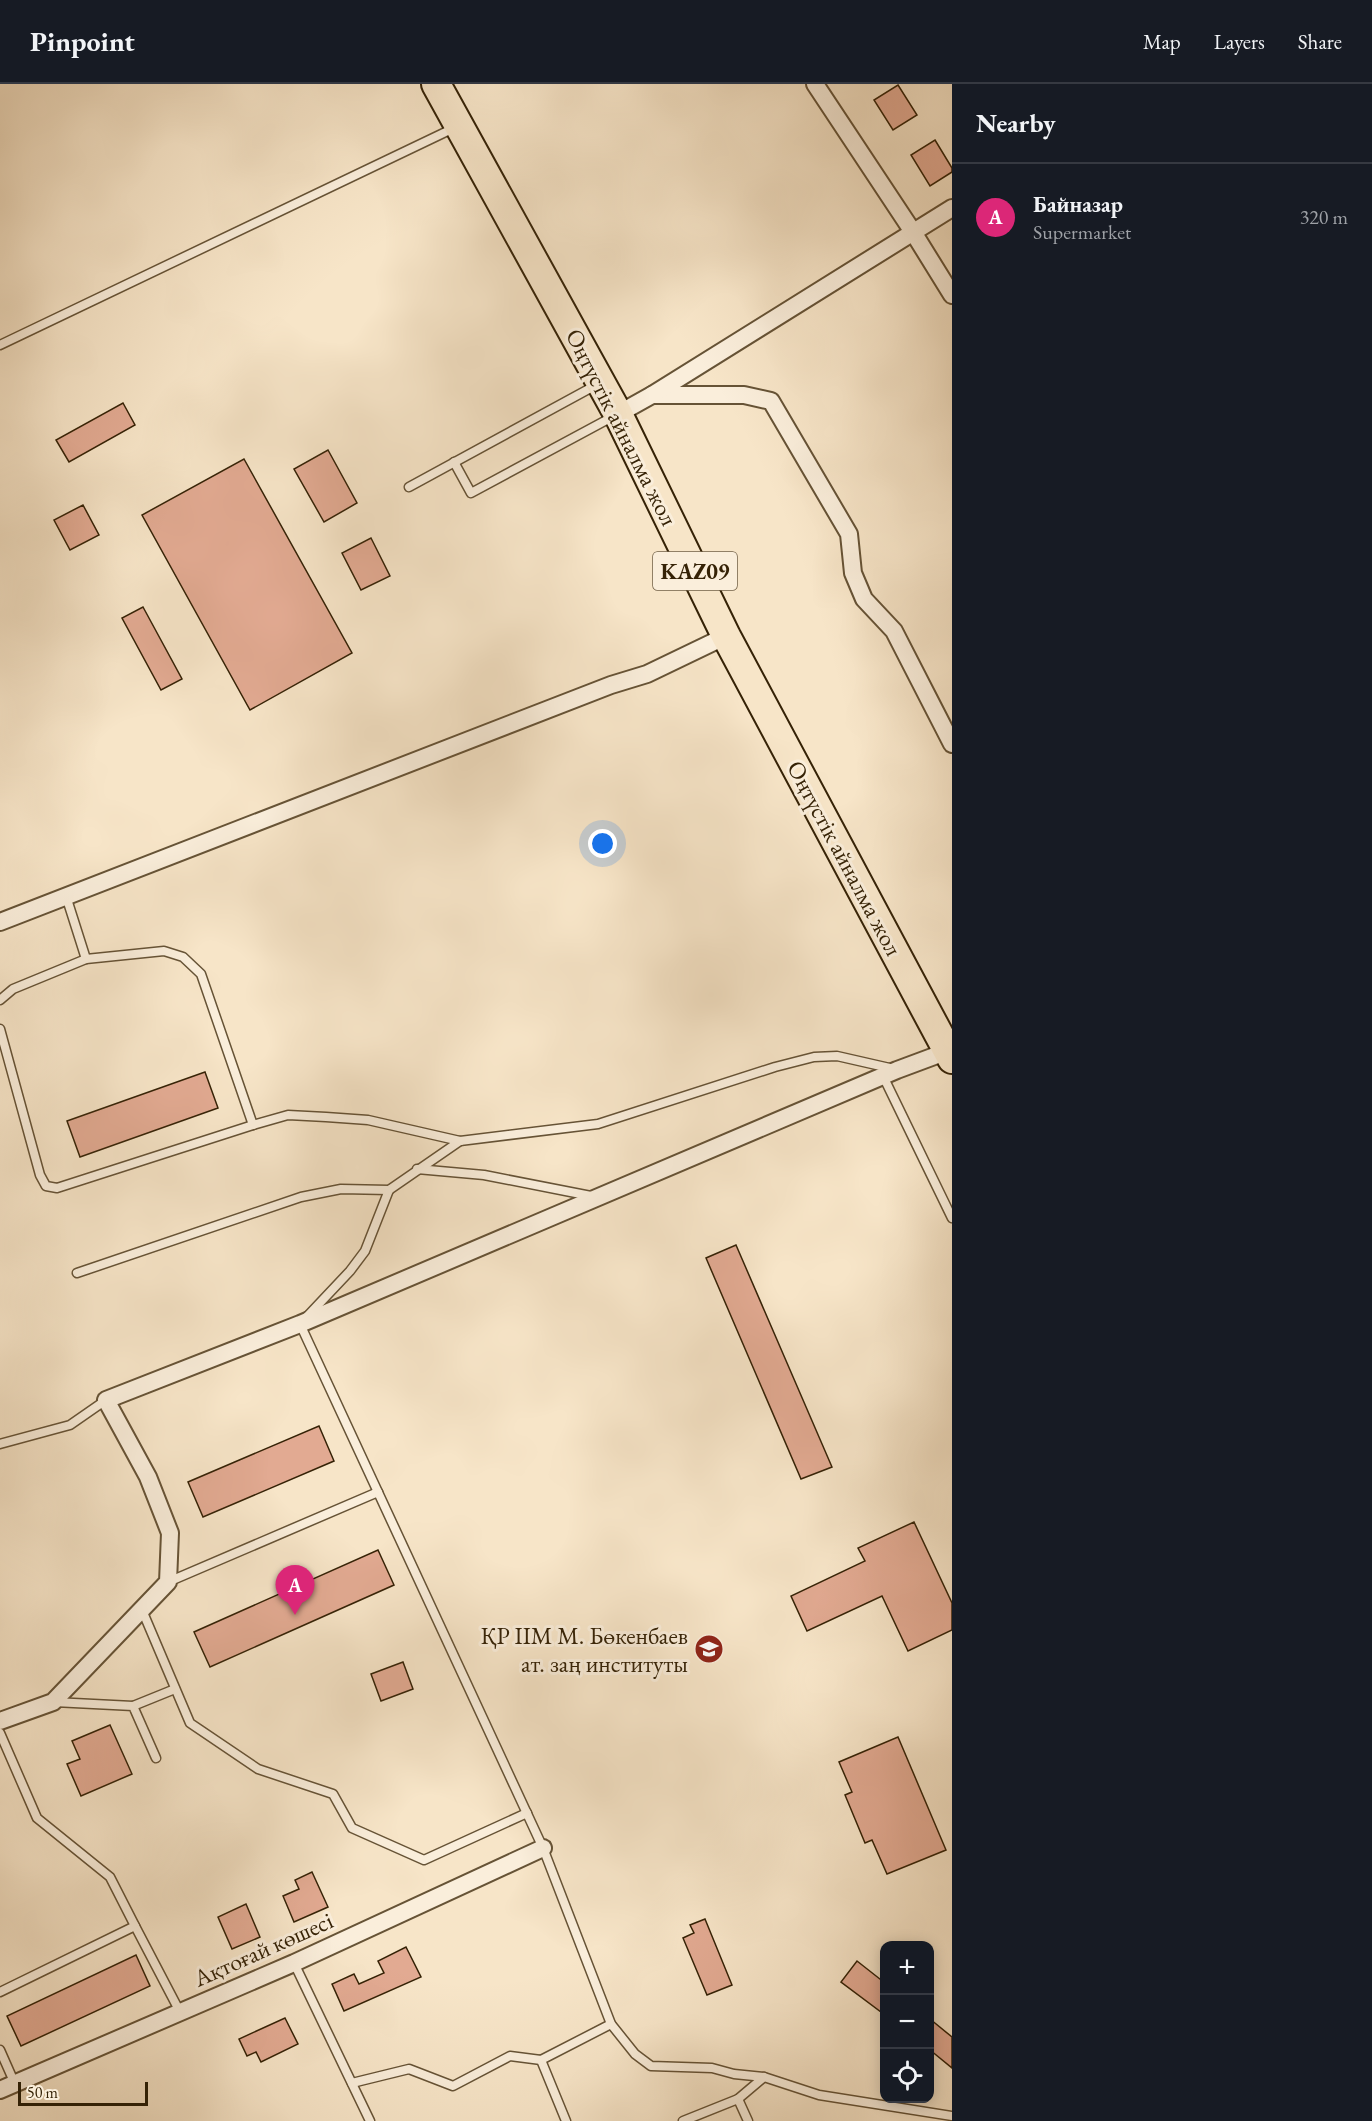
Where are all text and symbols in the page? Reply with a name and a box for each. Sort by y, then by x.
text: Pinpoint [30,23,135,59]
text: Map [1143,28,1181,55]
text: Layers [1214,28,1265,55]
text: Share [1298,28,1342,55]
text: Nearby [976,106,1056,140]
text: Байназар [1033,190,1123,219]
text: A [988,204,1003,230]
text: 320 m [1300,204,1348,230]
text: Supermarket [1033,219,1131,245]
street label: Оңтүстік айналма жол [559,323,685,531]
road number: KAZ09 [653,552,737,590]
street label: Оңтүстік айналма жол [780,755,910,961]
your location [588,829,617,858]
pin: A [276,1566,314,1615]
place label: ҚР ІІМ М. Бөкенбаев ат. заң институты [481,1620,688,1679]
school or university icon: ҚР ІІМ М. Бөкенбаев ат. заң институты [693,1633,725,1665]
street label: Ақтоғай көшесі [187,1904,338,1994]
map controls [880,1941,934,2103]
button: + [880,1941,934,1995]
button: − [880,1995,934,2049]
button: locate [880,2049,934,2103]
scale bar [18,2079,148,2106]
text: 50 m [27,2082,58,2103]

